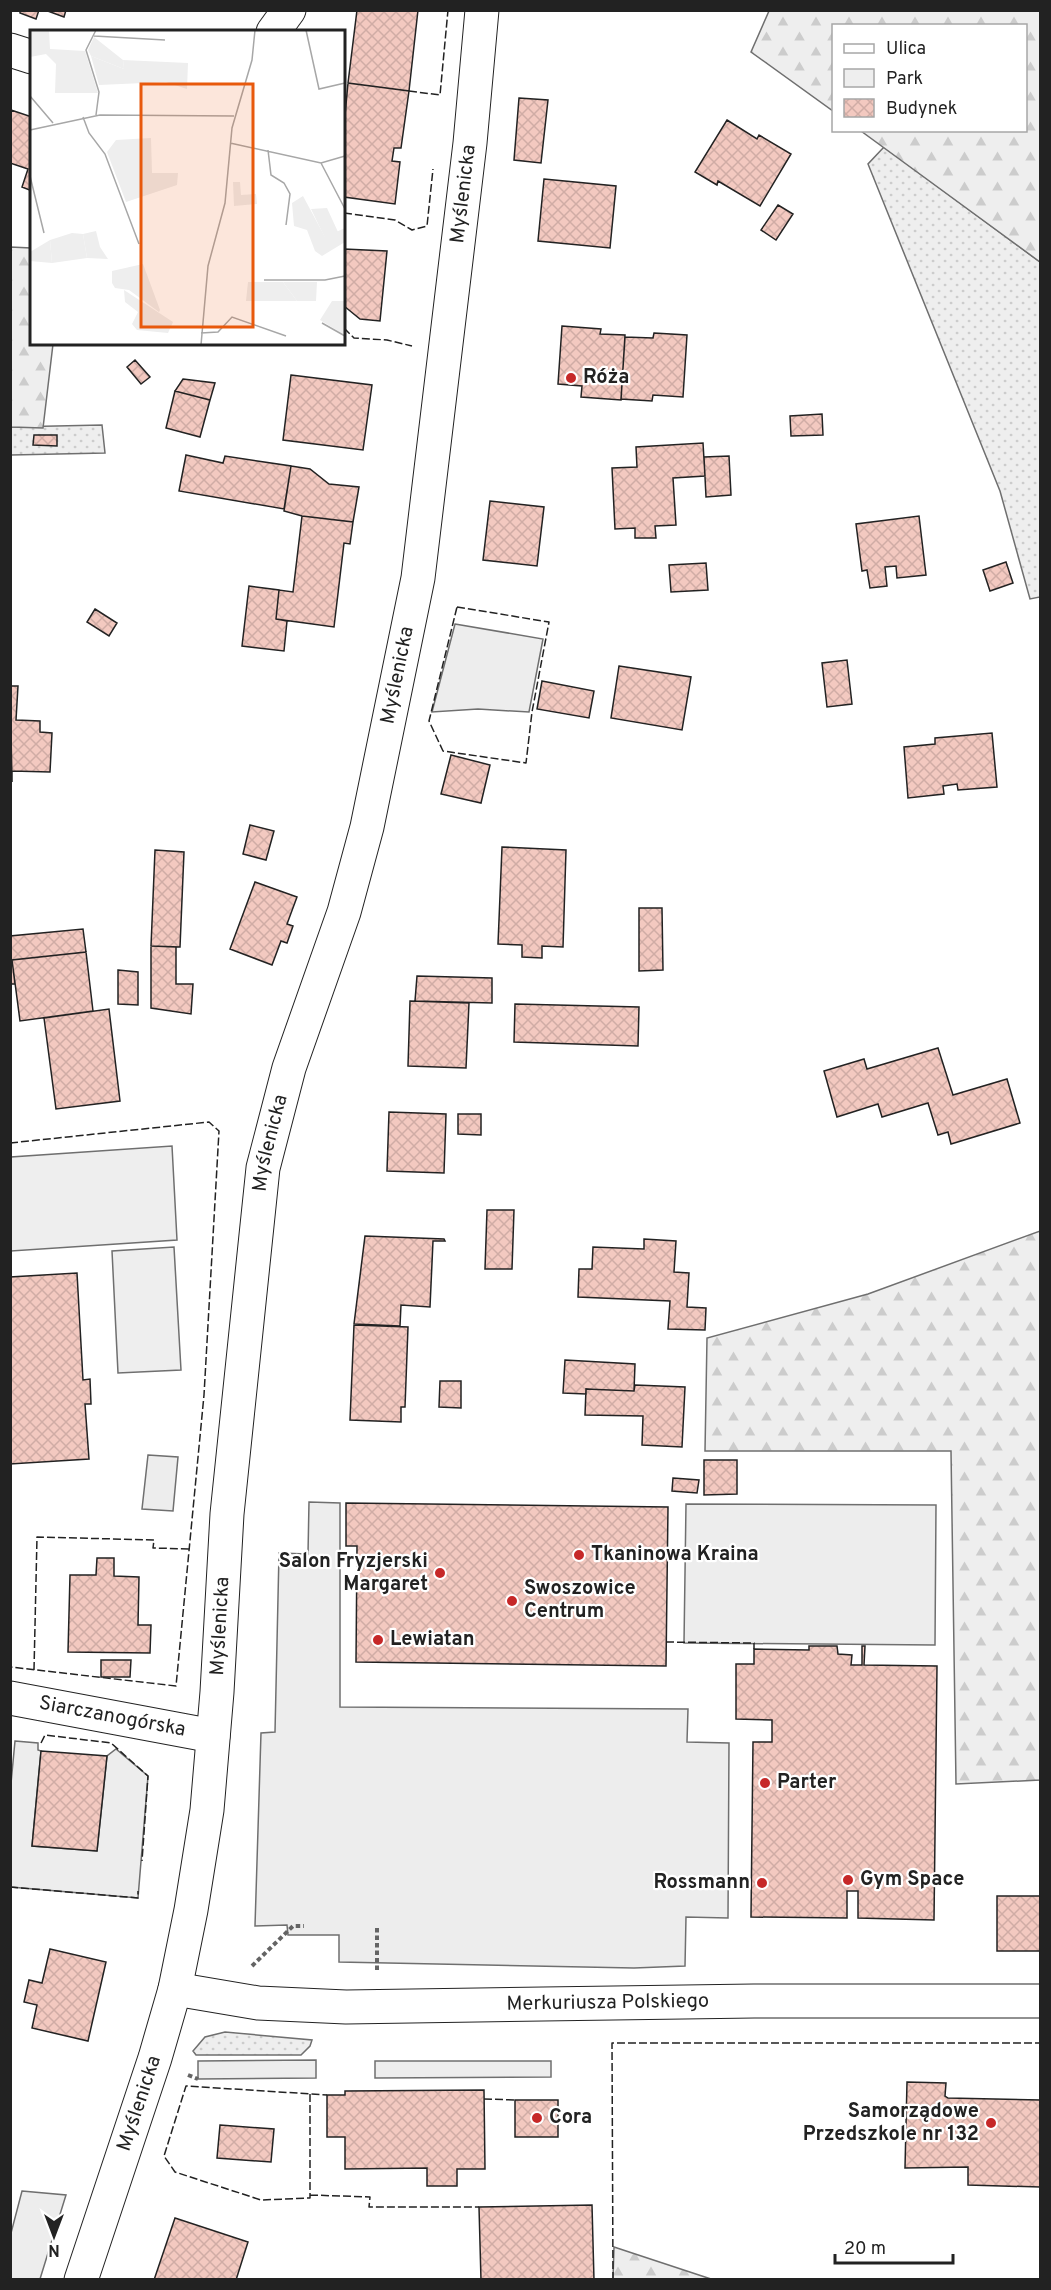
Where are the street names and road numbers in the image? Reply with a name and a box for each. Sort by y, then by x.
street label: Myślenicka [445,143,483,245]
street label: Myślenicka [375,624,421,726]
street label: Myślenicka [248,1092,295,1193]
street label: Myślenicka [205,1576,236,1677]
street label: Siarczanogórska [37,1691,188,1744]
street label: Merkuriusza Polskiego [506,1989,709,2018]
street label: Myślenicka [112,2052,168,2155]

